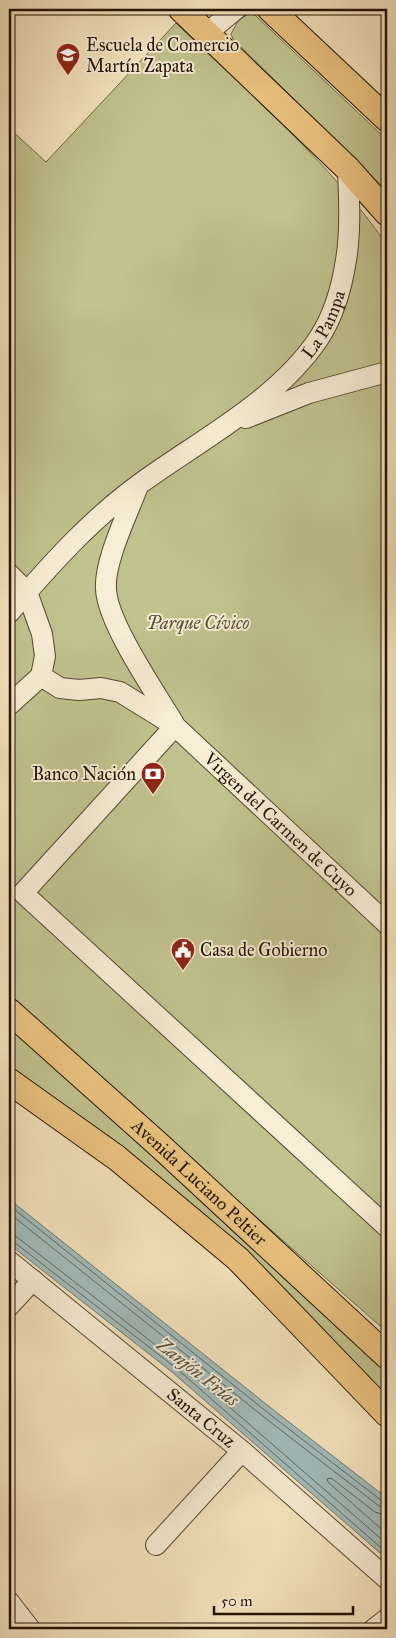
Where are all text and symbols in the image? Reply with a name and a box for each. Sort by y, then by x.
place label: Escuela de Comercio Martín Zapata [86,34,239,77]
school or university icon: Escuela de Comercio Martín Zapata [55,42,81,76]
street label: La Pampa [297,288,350,363]
park label: Parque Cívico [147,612,250,634]
street label: Virgen del Carmen de Cuyo [199,747,362,901]
bank icon: Banco Nación [140,761,166,795]
place label: Banco Nación [32,763,136,785]
public building icon: Casa de Gobierno [170,937,196,971]
place label: Casa de Gobierno [200,939,327,961]
street label: Avenida Luciano Peltier [126,1114,272,1250]
water label: Zanjón Frías [152,1332,244,1411]
street label: Santa Cruz [162,1383,240,1452]
scale bar [214,1583,352,1615]
text: 50 m [221,1592,253,1610]

